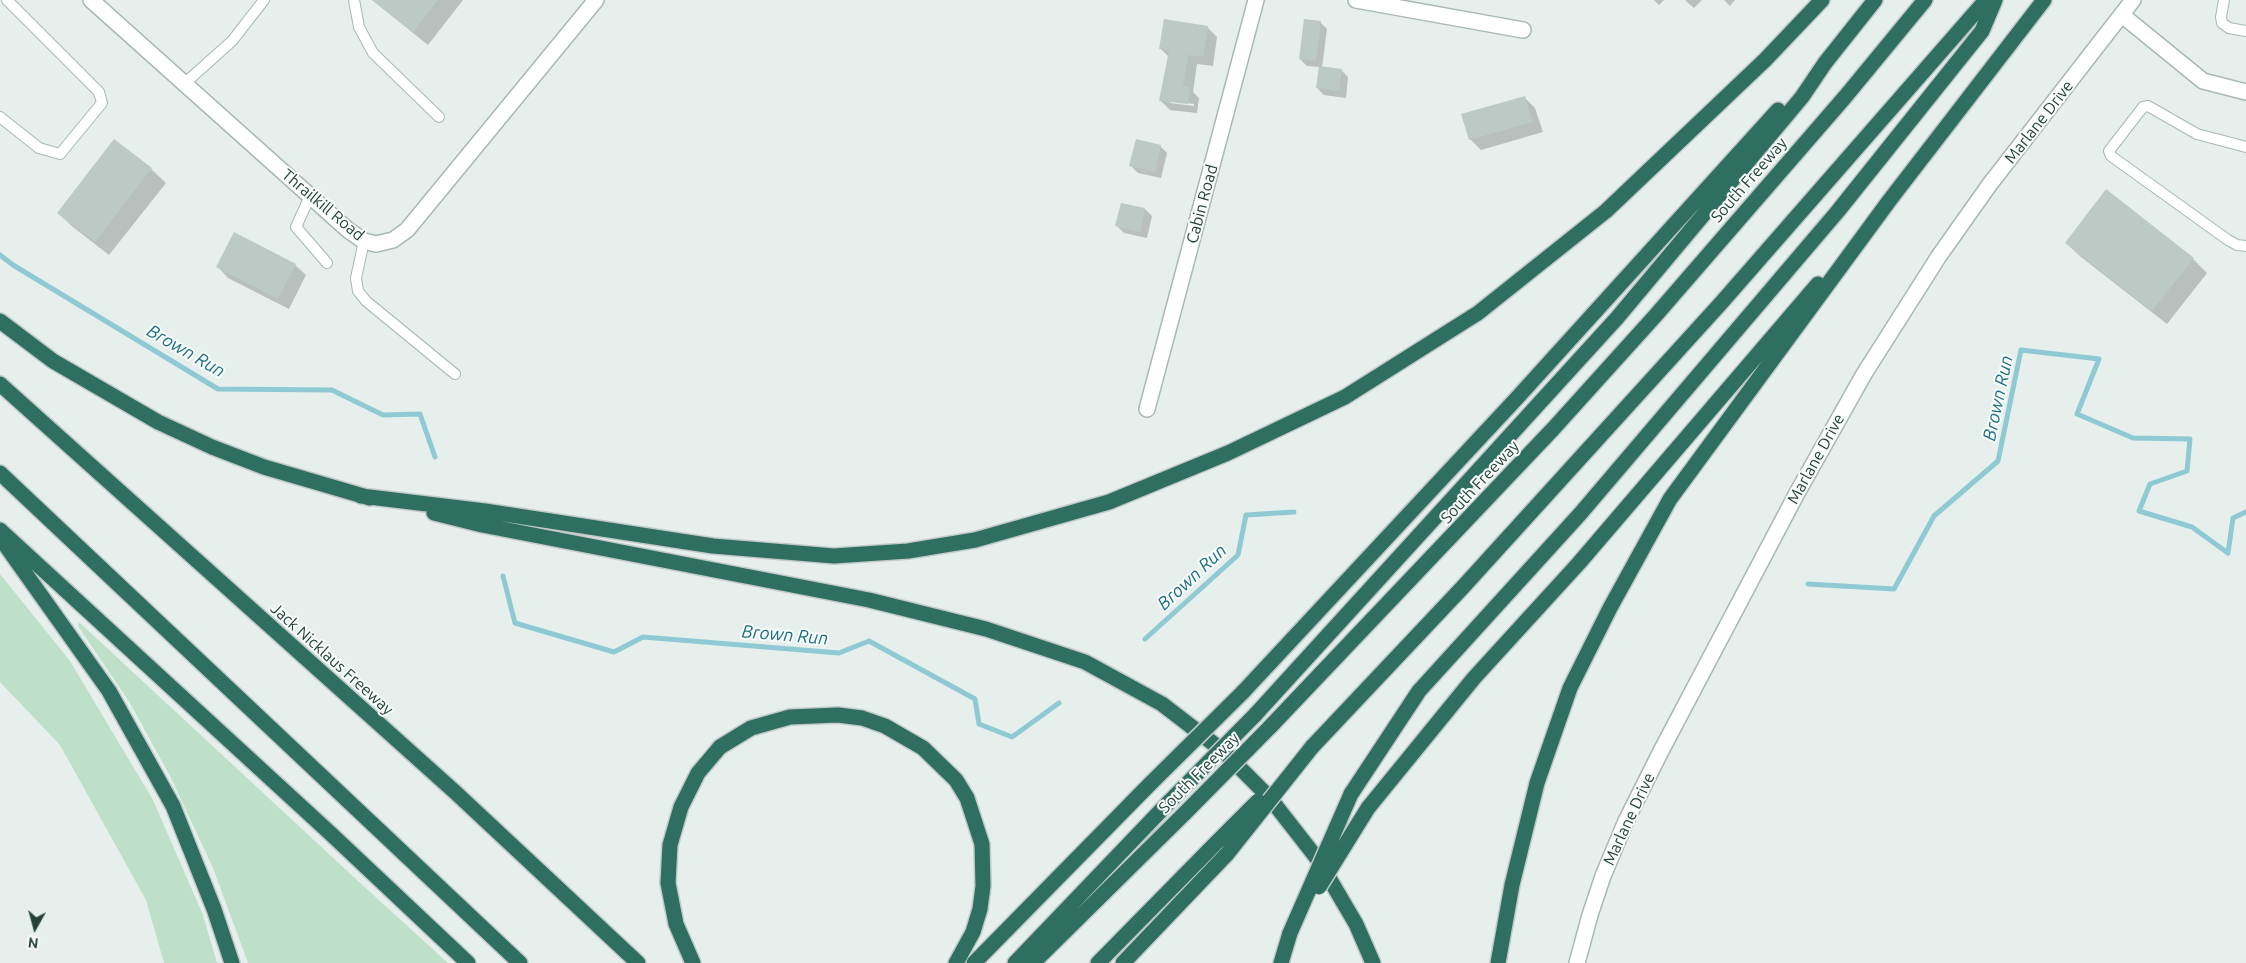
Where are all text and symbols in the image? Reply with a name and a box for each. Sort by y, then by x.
street label: Marlane Drive [2001,77,2077,167]
street label: South Freeway [1707,134,1791,226]
street label: Cabin Road [1182,162,1222,246]
street label: Thrailkill Road [278,165,368,245]
water label: Brown Run [143,320,229,382]
water label: Brown Run [1978,353,2018,443]
street label: Marlane Drive [1783,411,1849,507]
street label: South Freeway [1437,437,1523,527]
water label: Brown Run [1153,540,1231,614]
street label: Jack Nicklaus Freeway [267,599,397,719]
water label: Brown Run [741,620,829,650]
street label: South Freeway [1155,729,1243,817]
street label: Marlane Drive [1599,770,1659,868]
north arrow [10,903,60,953]
text: N [27,934,39,951]

